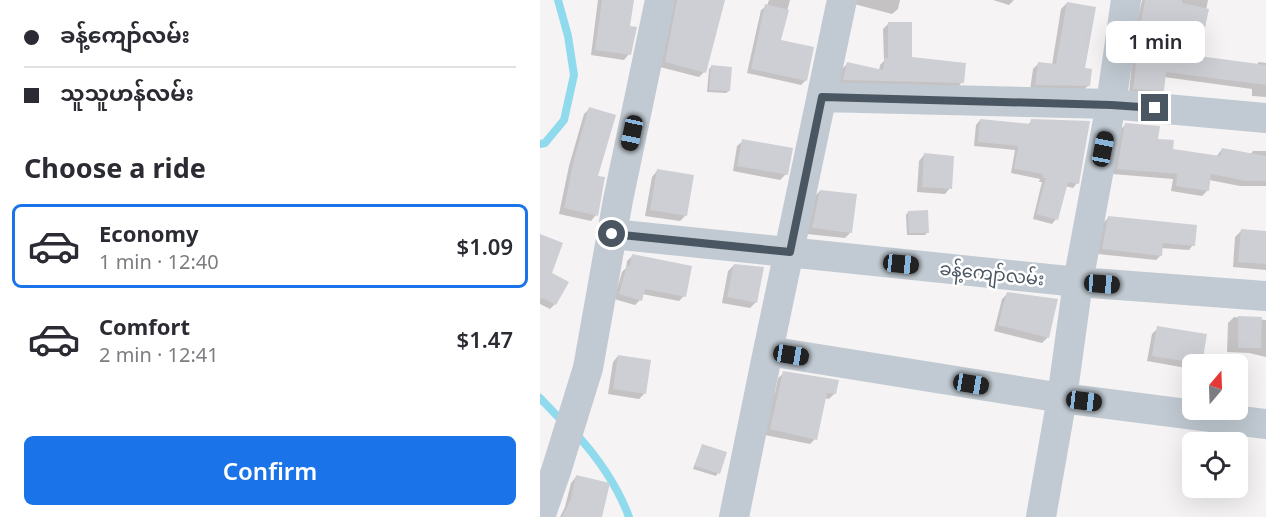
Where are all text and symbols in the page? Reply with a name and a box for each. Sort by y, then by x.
text: ခန့်ကျော်လမ်း [60,19,190,49]
callout: 1 min [1106,21,1204,63]
text: 1 min [1128,28,1183,55]
text: သူသူဟန်လမ်း [60,77,194,107]
route end [1141,94,1168,121]
car [619,114,645,152]
car [1091,130,1115,168]
text: Choose a ride [24,149,206,186]
text: Economy [99,218,198,248]
icon: car [27,219,81,273]
route start [598,220,625,247]
text: $1.09 [457,231,513,261]
text: 1 min · 12:40 [99,248,219,275]
car [882,253,920,275]
street label: ခန့်ကျော်လမ်း [938,256,1046,294]
car [1083,274,1121,294]
text: Comfort [99,311,190,341]
icon: car [27,312,81,366]
text: $1.47 [457,324,513,354]
text: 2 min · 12:41 [99,341,219,368]
car [772,343,810,367]
north arrow [1182,354,1248,420]
map controls [1182,354,1248,498]
car [952,372,990,396]
car [1065,390,1103,412]
button: locate [1182,432,1248,498]
button: Confirm [24,436,516,505]

